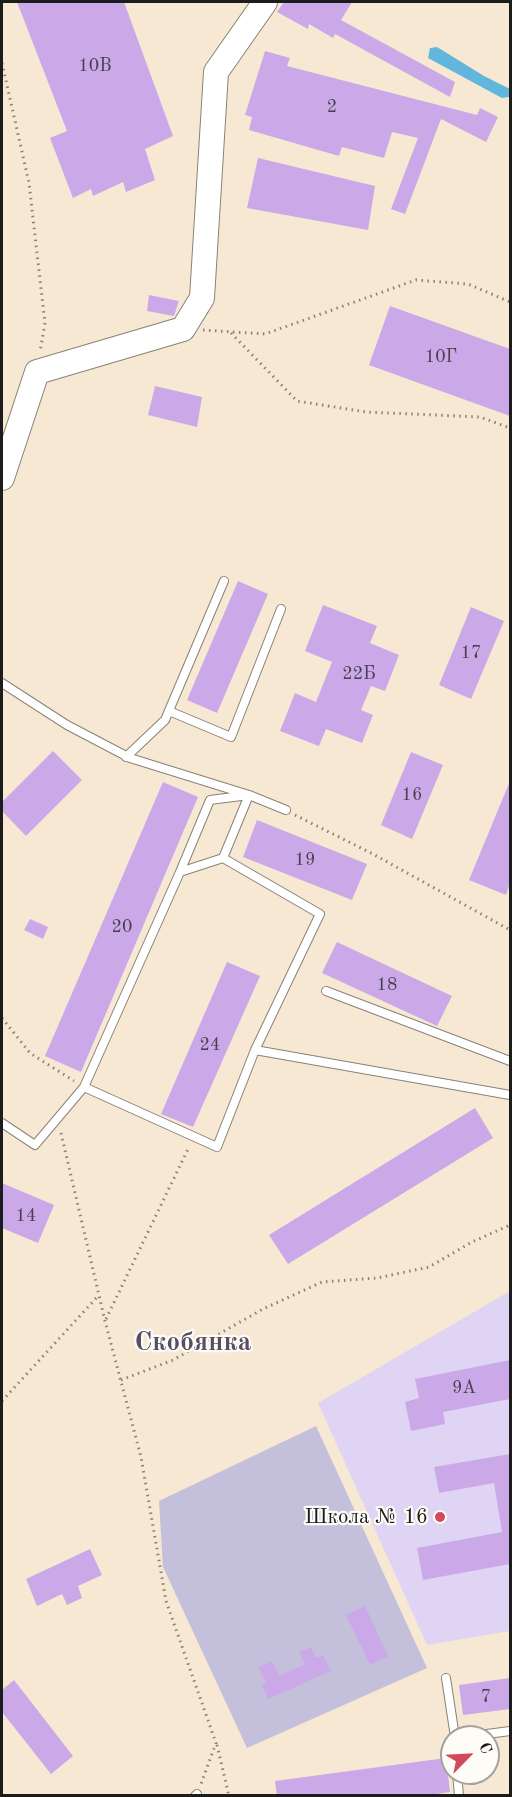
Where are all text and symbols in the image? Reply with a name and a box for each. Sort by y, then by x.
house number: 10В [78,55,112,77]
house number: 2 [327,96,337,118]
house number: 10Г [425,346,457,368]
house number: 17 [461,642,481,664]
house number: 22Б [342,663,376,685]
house number: 16 [402,784,422,806]
house number: 19 [295,849,315,871]
house number: 20 [112,916,132,938]
house number: 18 [377,974,397,996]
house number: 24 [200,1034,220,1056]
house number: 14 [16,1205,36,1227]
district label: Скобянка [135,1327,251,1359]
house number: 9А [452,1377,476,1399]
place label: Школа № 16 [304,1504,428,1530]
marker: Школа № 16 [433,1510,447,1524]
house number: 7 [481,1686,491,1708]
north arrow [440,1725,500,1785]
text: С [475,1740,494,1757]

